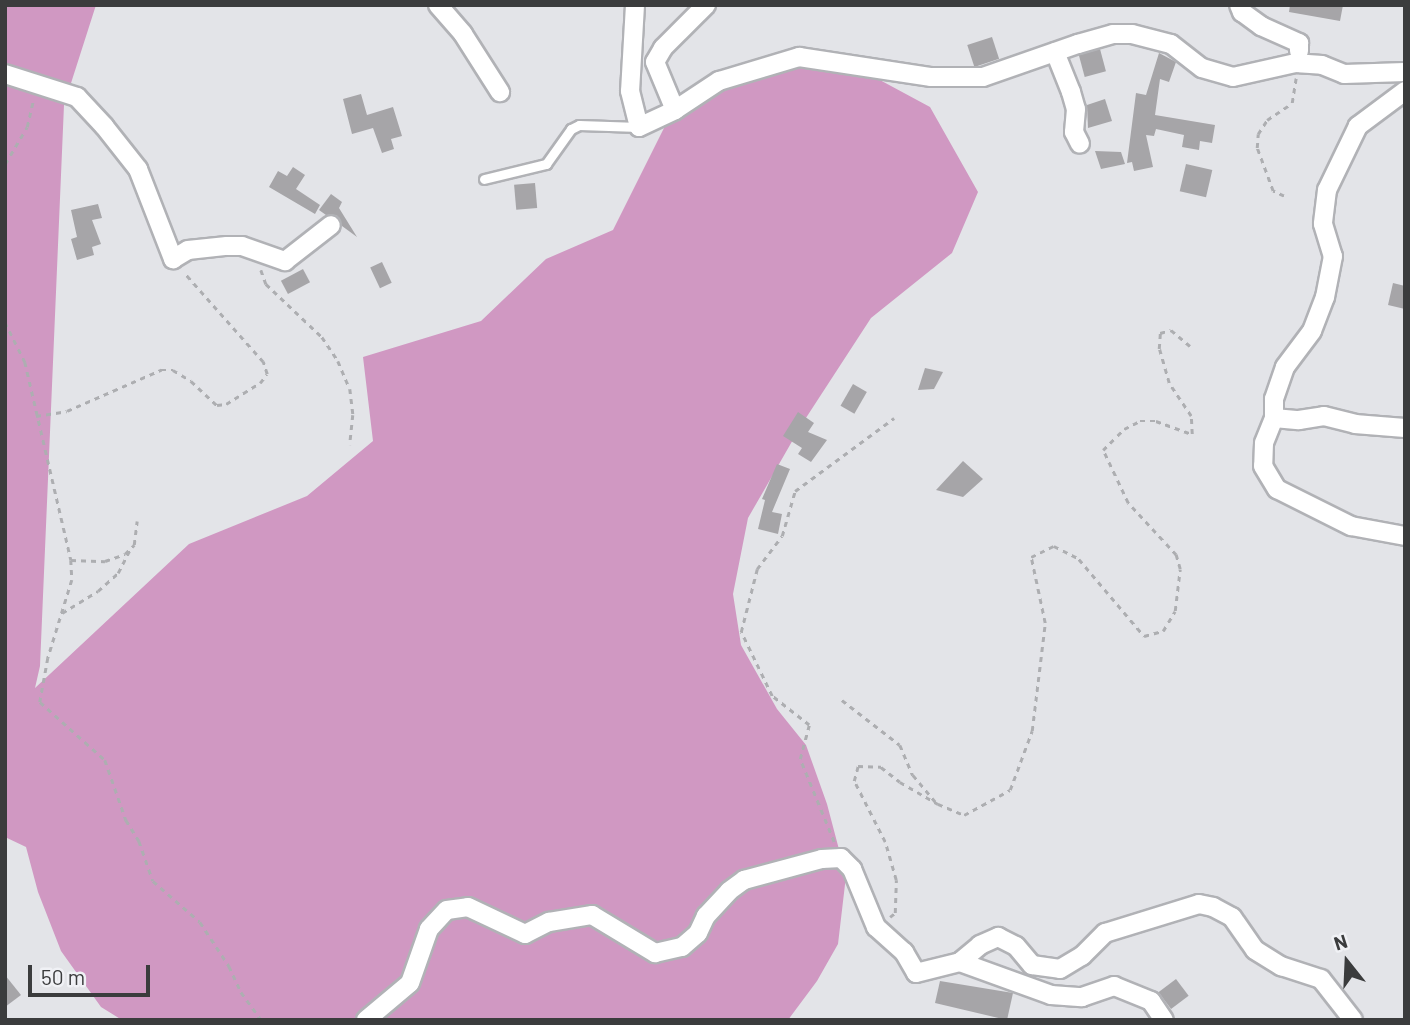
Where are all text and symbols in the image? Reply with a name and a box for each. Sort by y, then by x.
north arrow [1312,927,1382,997]
text: N [1331,929,1350,954]
scale bar [32,951,154,995]
text: 50 m [41,964,85,989]

